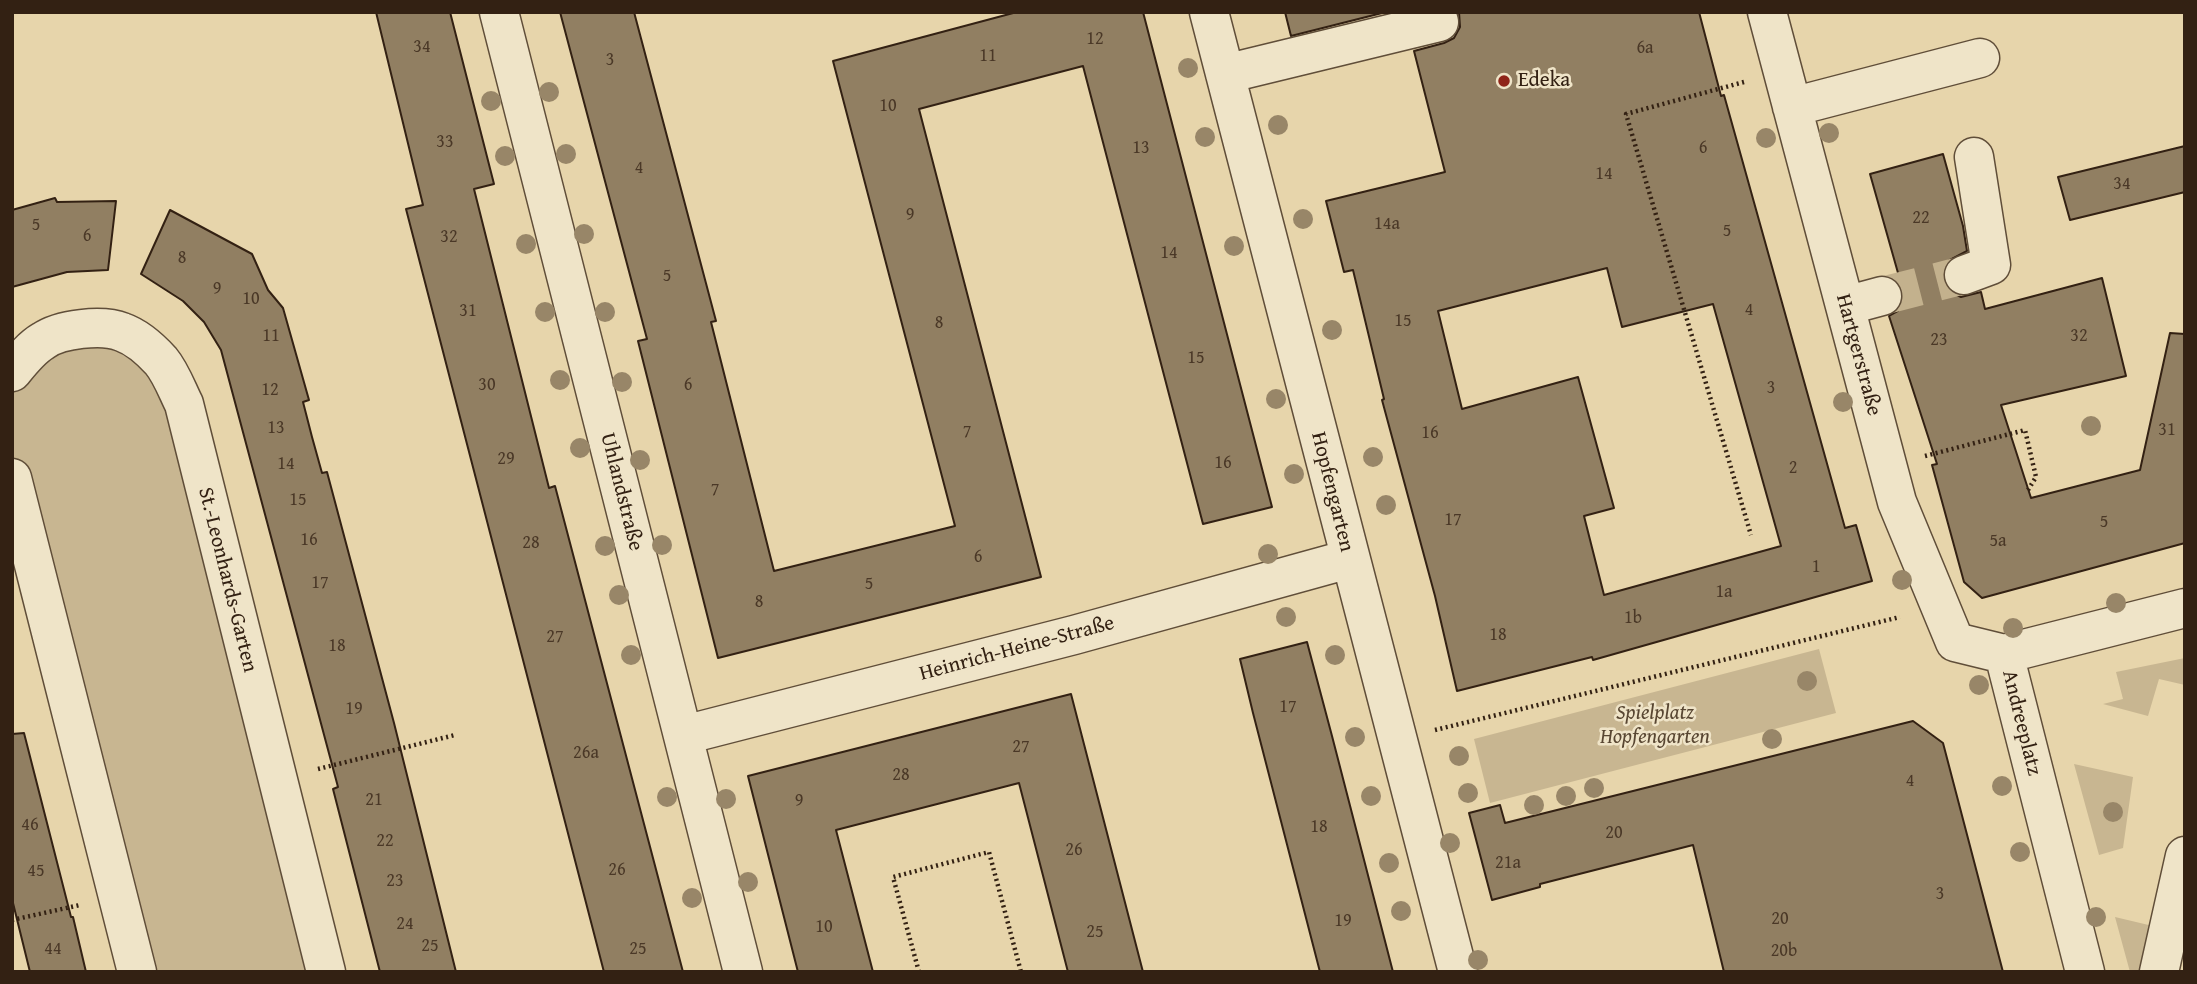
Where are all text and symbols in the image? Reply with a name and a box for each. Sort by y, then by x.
house number: 12 [1086,28,1104,50]
house number: 34 [413,36,431,58]
house number: 6a [1636,37,1654,59]
house number: 11 [979,45,997,67]
house number: 3 [606,49,614,71]
place label: Edeka [1518,68,1570,94]
marker: Edeka [1496,73,1512,89]
house number: 10 [879,95,897,117]
house number: 33 [436,131,454,153]
house number: 13 [1132,137,1150,159]
house number: 6 [1699,137,1707,159]
house number: 4 [635,157,643,179]
house number: 14 [1595,163,1613,185]
house number: 34 [2113,173,2131,195]
house number: 9 [906,204,914,226]
house number: 22 [1912,207,1930,229]
house number: 14a [1374,213,1400,235]
house number: 5 [32,214,40,236]
house number: 5 [1723,220,1731,242]
house number: 6 [83,225,91,247]
house number: 32 [440,226,458,248]
house number: 14 [1160,242,1178,264]
house number: 8 [178,247,186,269]
house number: 5 [663,265,671,287]
house number: 9 [213,278,221,300]
house number: 10 [242,288,260,310]
street label: Hartgerstraße [1830,291,1886,419]
house number: 4 [1745,299,1753,321]
house number: 31 [459,300,477,322]
house number: 15 [1394,310,1412,332]
house number: 8 [935,312,943,334]
house number: 11 [262,325,280,347]
house number: 32 [2070,325,2088,347]
house number: 23 [1930,329,1948,351]
house number: 15 [1187,347,1205,369]
house number: 30 [478,374,496,396]
house number: 6 [684,374,692,396]
house number: 3 [1767,377,1775,399]
house number: 12 [261,379,279,401]
house number: 13 [267,417,285,439]
house number: 31 [2158,419,2176,441]
house number: 7 [963,421,971,443]
house number: 16 [1421,422,1439,444]
street label: Uhlandstraße [594,430,648,554]
street label: Hopfengarten [1305,430,1359,554]
house number: 29 [497,448,515,470]
house number: 16 [1214,452,1232,474]
house number: 14 [277,453,295,475]
house number: 2 [1789,457,1797,479]
house number: 7 [711,479,719,501]
street label: St.-Leonhards-Garten [192,485,262,675]
house number: 15 [289,489,307,511]
house number: 17 [1444,509,1462,531]
house number: 5 [2100,511,2108,533]
house number: 16 [300,529,318,551]
house number: 5a [1989,530,2007,552]
house number: 28 [522,532,540,554]
house number: 6 [974,546,982,568]
house number: 1 [1812,556,1820,578]
house number: 17 [311,572,329,594]
house number: 5 [865,573,873,595]
house number: 1a [1715,581,1733,603]
house number: 8 [755,591,763,613]
house number: 1b [1624,607,1642,629]
street label: Heinrich-Heine-Straße [917,611,1117,687]
house number: 18 [1489,624,1507,646]
house number: 27 [546,626,564,648]
house number: 18 [328,635,346,657]
street label: Andreeplatz [1996,668,2046,778]
house number: 17 [1279,696,1297,718]
house number: 19 [345,698,363,720]
park label: Spielplatz Hopfengarten [1600,701,1710,751]
house number: 27 [1012,736,1030,758]
house number: 26a [573,742,599,764]
house number: 28 [892,764,910,786]
house number: 4 [1906,770,1914,792]
house number: 21 [365,789,383,811]
house number: 9 [795,790,803,812]
house number: 46 [21,814,39,836]
house number: 18 [1310,816,1328,838]
house number: 20 [1605,822,1623,844]
house number: 22 [376,830,394,852]
house number: 26 [1065,839,1083,861]
house number: 21a [1495,852,1521,874]
house number: 26 [608,859,626,881]
house number: 45 [27,860,45,882]
house number: 23 [386,870,404,892]
house number: 3 [1936,883,1944,905]
house number: 20 [1771,908,1789,930]
house number: 19 [1334,910,1352,932]
house number: 24 [396,913,414,935]
house number: 10 [815,916,833,938]
house number: 25 [1086,921,1104,943]
house number: 25 [421,935,439,957]
house number: 44 [44,938,62,960]
house number: 25 [629,938,647,960]
house number: 20b [1771,940,1797,962]

